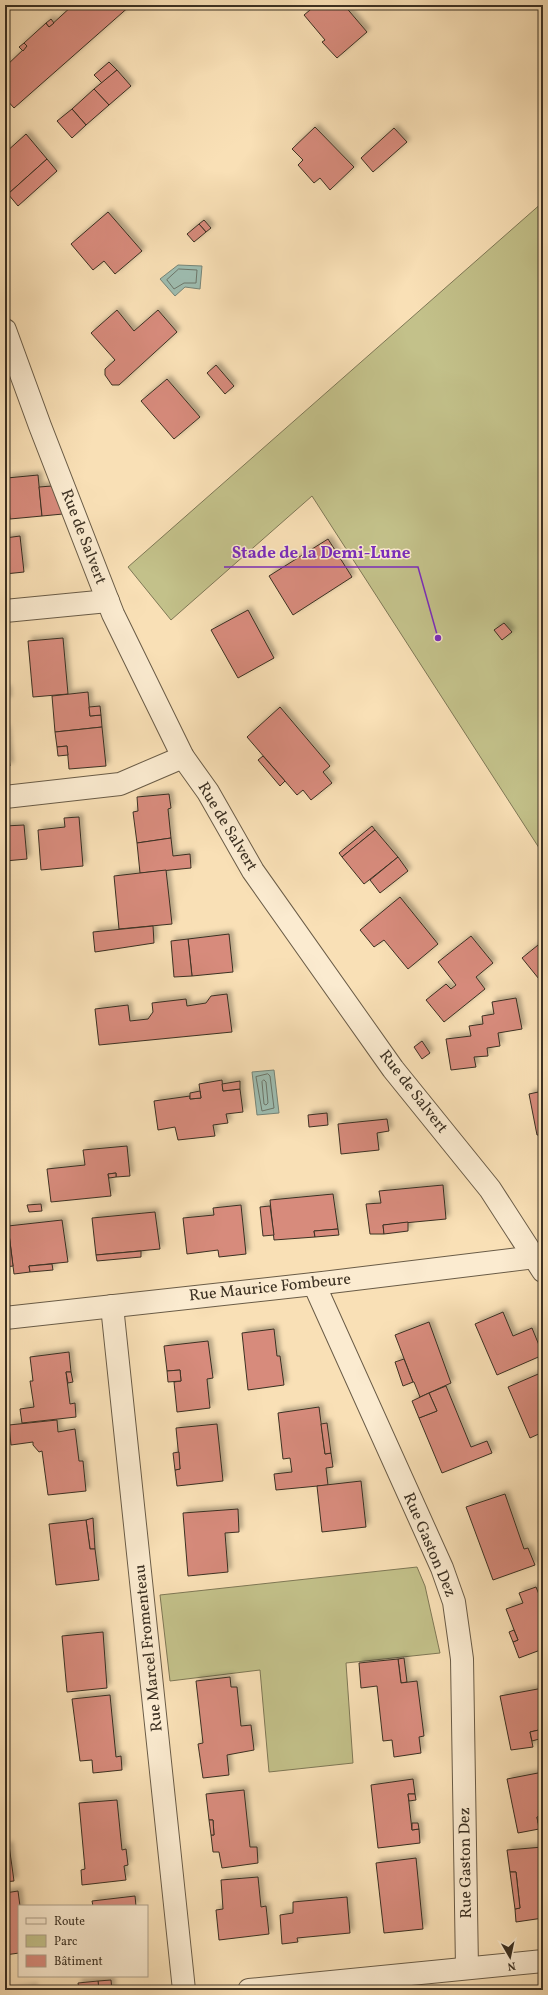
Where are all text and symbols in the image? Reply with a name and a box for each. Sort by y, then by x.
street label: Rue de Salvert [55,486,111,588]
callout: Stade de la Demi-Lune [224,538,418,567]
text: Stade de la Demi-Lune [232,542,411,565]
street label: Rue de Salvert [192,778,262,876]
street label: Rue de Salvert [373,1046,453,1139]
street label: Rue Maurice Fombeure [188,1269,352,1307]
street label: Rue Gaston Dez [397,1489,461,1601]
street label: Rue Marcel Fromenteau [129,1563,169,1733]
street label: Rue Gaston Dez [454,1807,478,1919]
legend [18,1905,148,1977]
text: Route [54,1914,85,1930]
text: Parc [54,1934,77,1950]
north arrow [490,1937,530,1977]
text: Bâtiment [54,1954,103,1970]
text: N [506,1957,516,1973]

